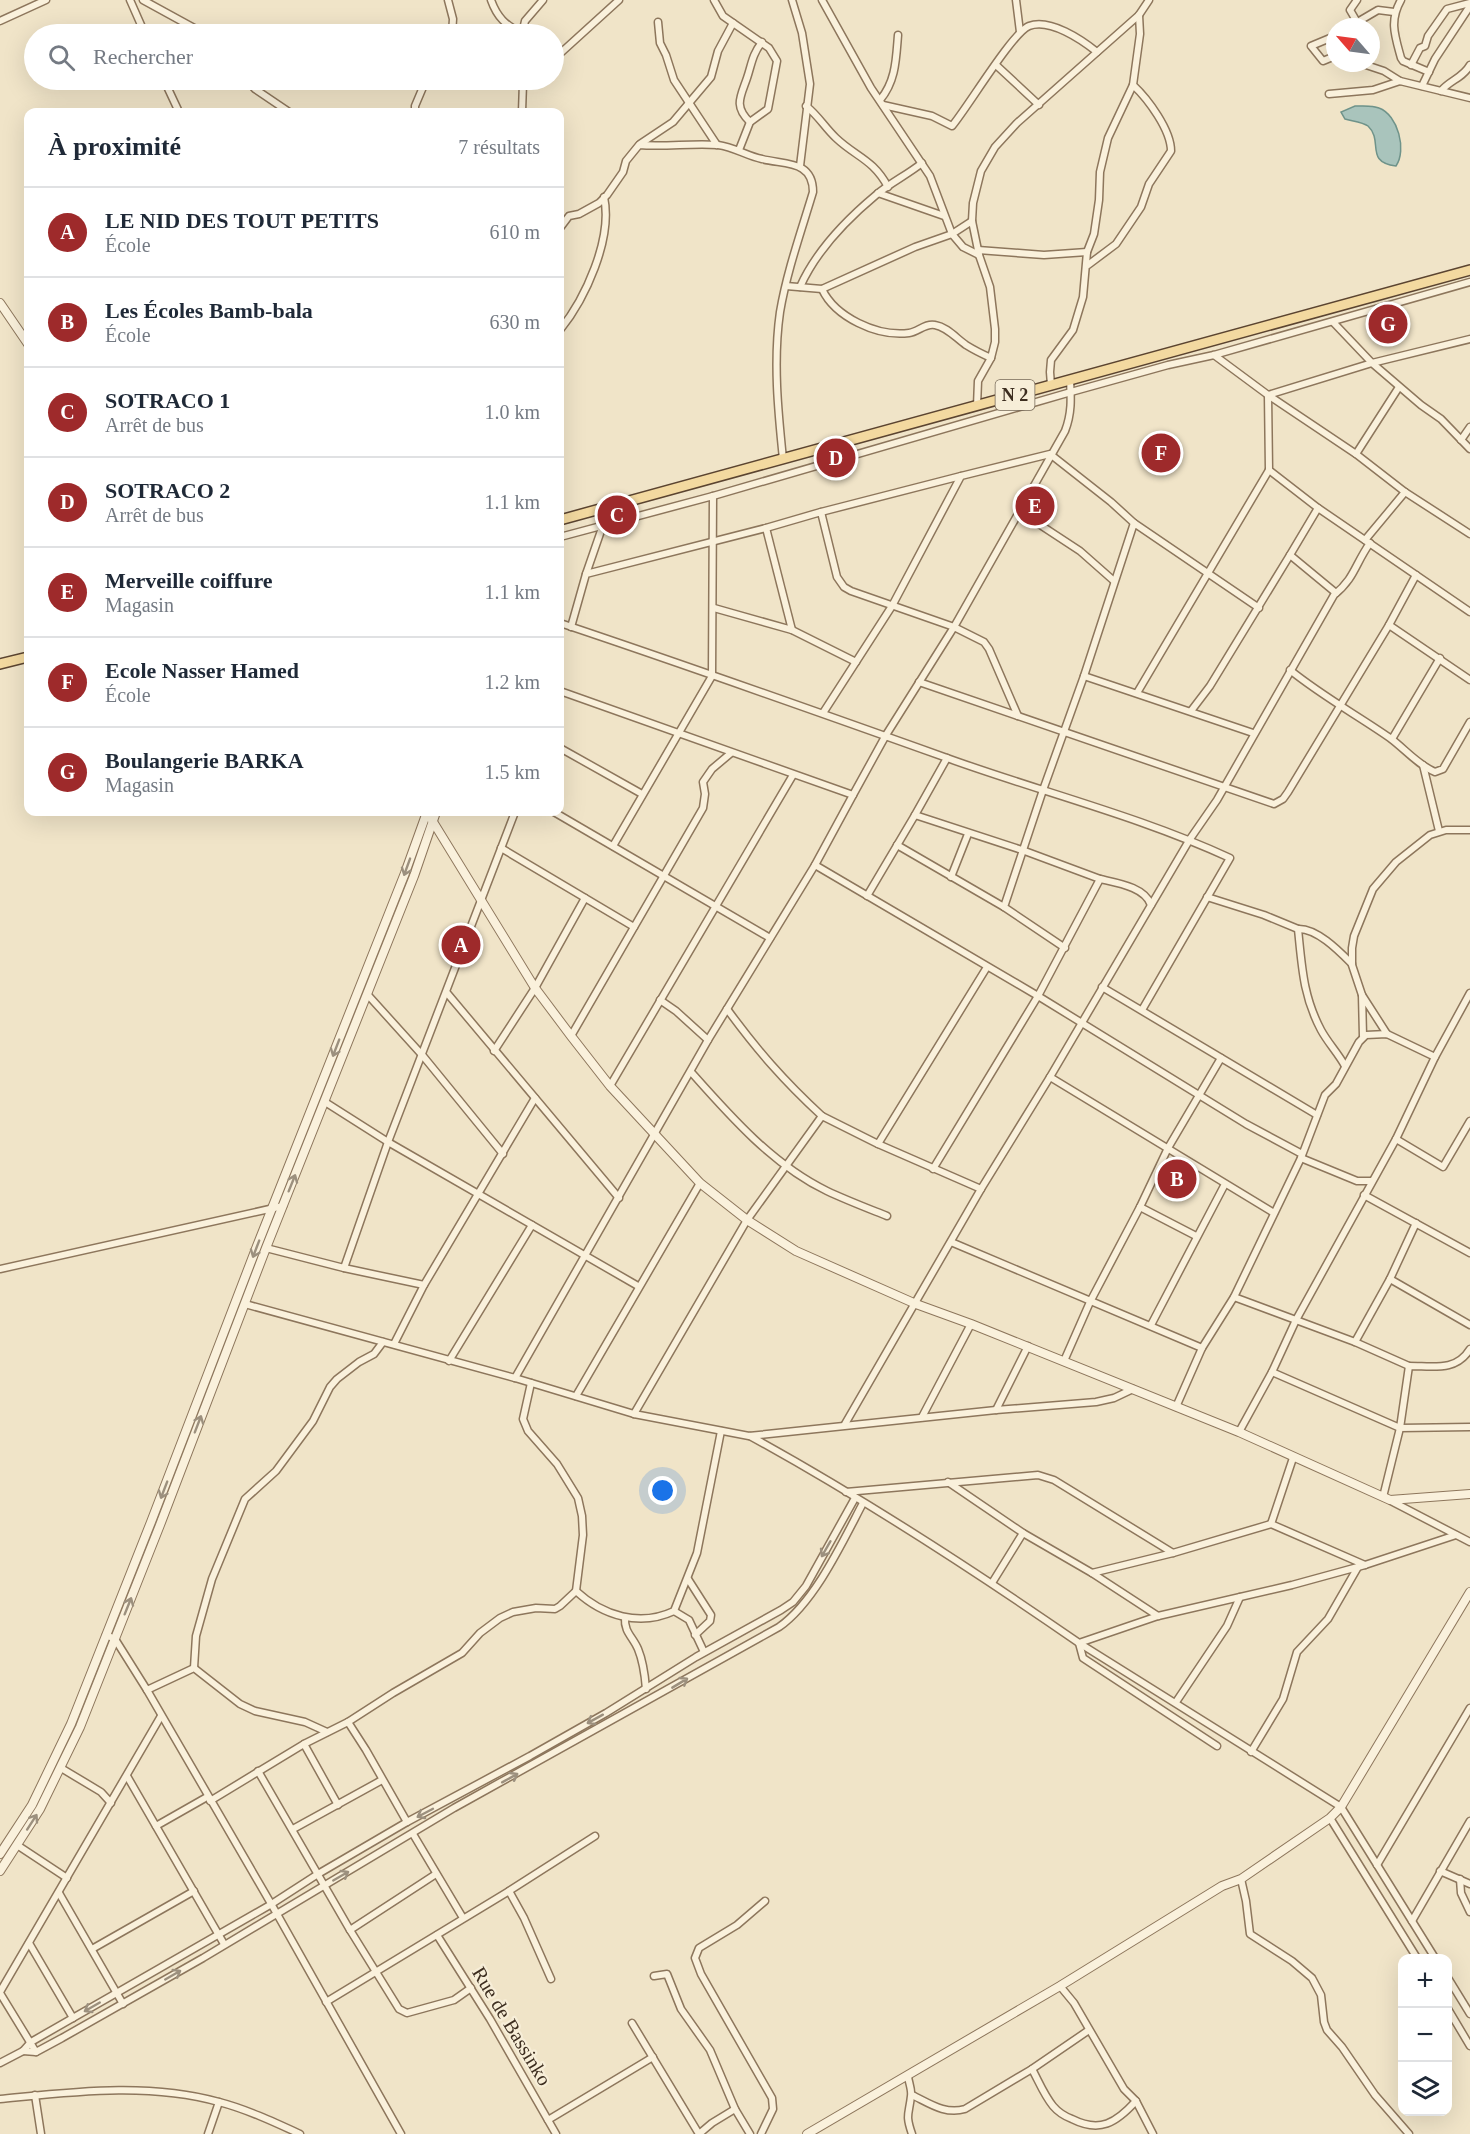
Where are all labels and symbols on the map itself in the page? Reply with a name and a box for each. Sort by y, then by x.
north arrow [1326,18,1380,72]
pin: G [1368,302,1408,346]
road number: N 2 [996,380,1034,410]
pin: F [1142,430,1180,476]
pin: D [816,436,856,480]
pin: E [1016,484,1054,528]
pin: C [598,492,636,538]
one-way arrow [401,857,412,876]
pin: A [442,922,480,968]
one-way arrow [330,1038,341,1057]
pin: B [1158,1156,1196,1202]
one-way arrow [287,1175,298,1193]
one-way arrow [250,1239,261,1258]
one-way arrow [194,1415,205,1434]
your location [648,1476,677,1505]
one-way arrow [157,1480,168,1499]
one-way arrow [820,1540,832,1557]
one-way arrow [123,1597,134,1615]
one-way arrow [671,1676,688,1688]
one-way arrow [587,1714,605,1725]
one-way arrow [501,1772,518,1784]
one-way arrow [416,1808,434,1819]
one-way arrow [26,1814,38,1831]
one-way arrow [332,1869,349,1881]
street label: Rue de Bassinko [468,1963,556,2089]
one-way arrow [164,1969,181,1981]
one-way arrow [84,2001,101,2013]

